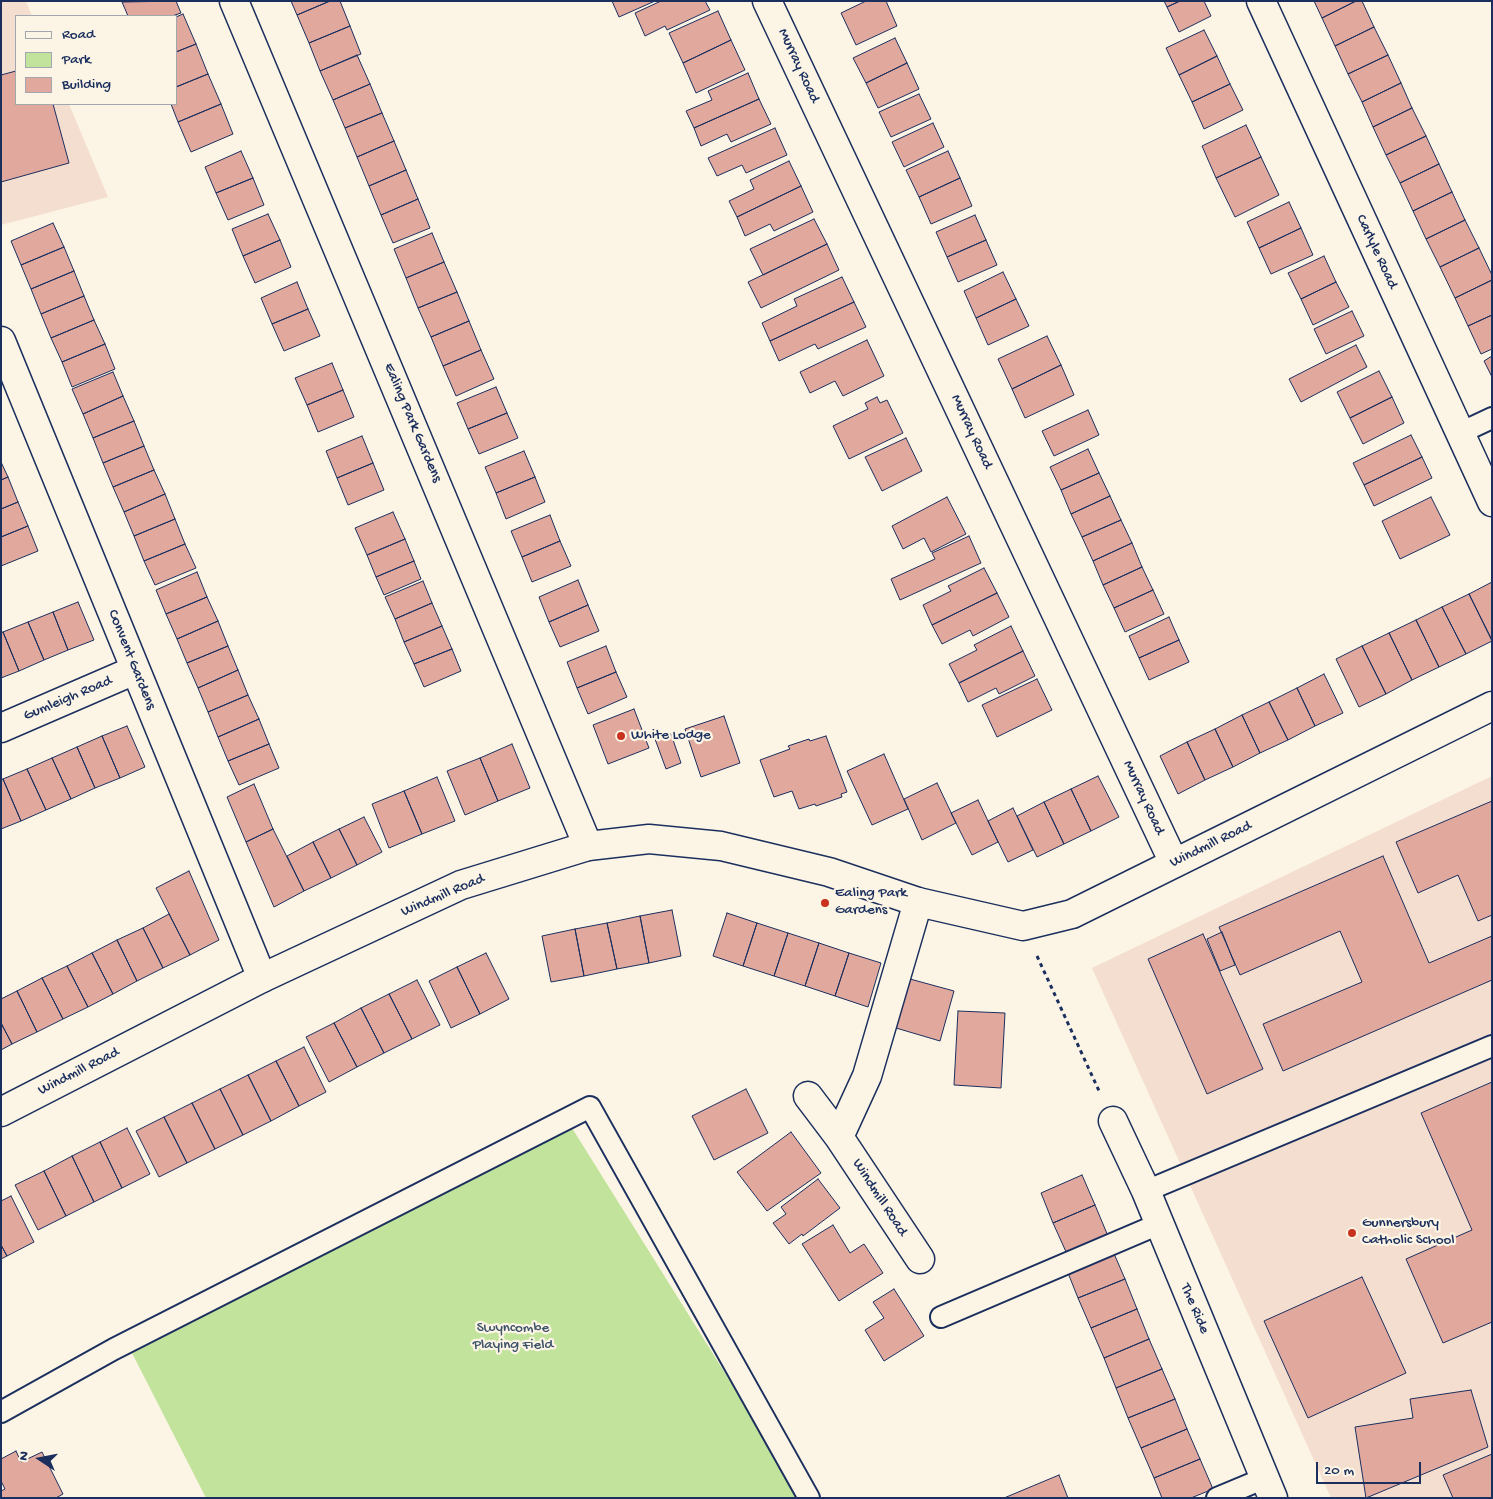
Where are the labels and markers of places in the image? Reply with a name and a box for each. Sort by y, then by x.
place label: White Lodge [631,727,711,745]
marker: White Lodge [615,730,627,742]
place label: Ealing Park Gardens [835,885,907,920]
marker: Ealing Park Gardens [819,897,831,909]
place label: Gunnersbury Catholic School [1362,1215,1455,1250]
marker: Gunnersbury Catholic School [1346,1227,1358,1239]

